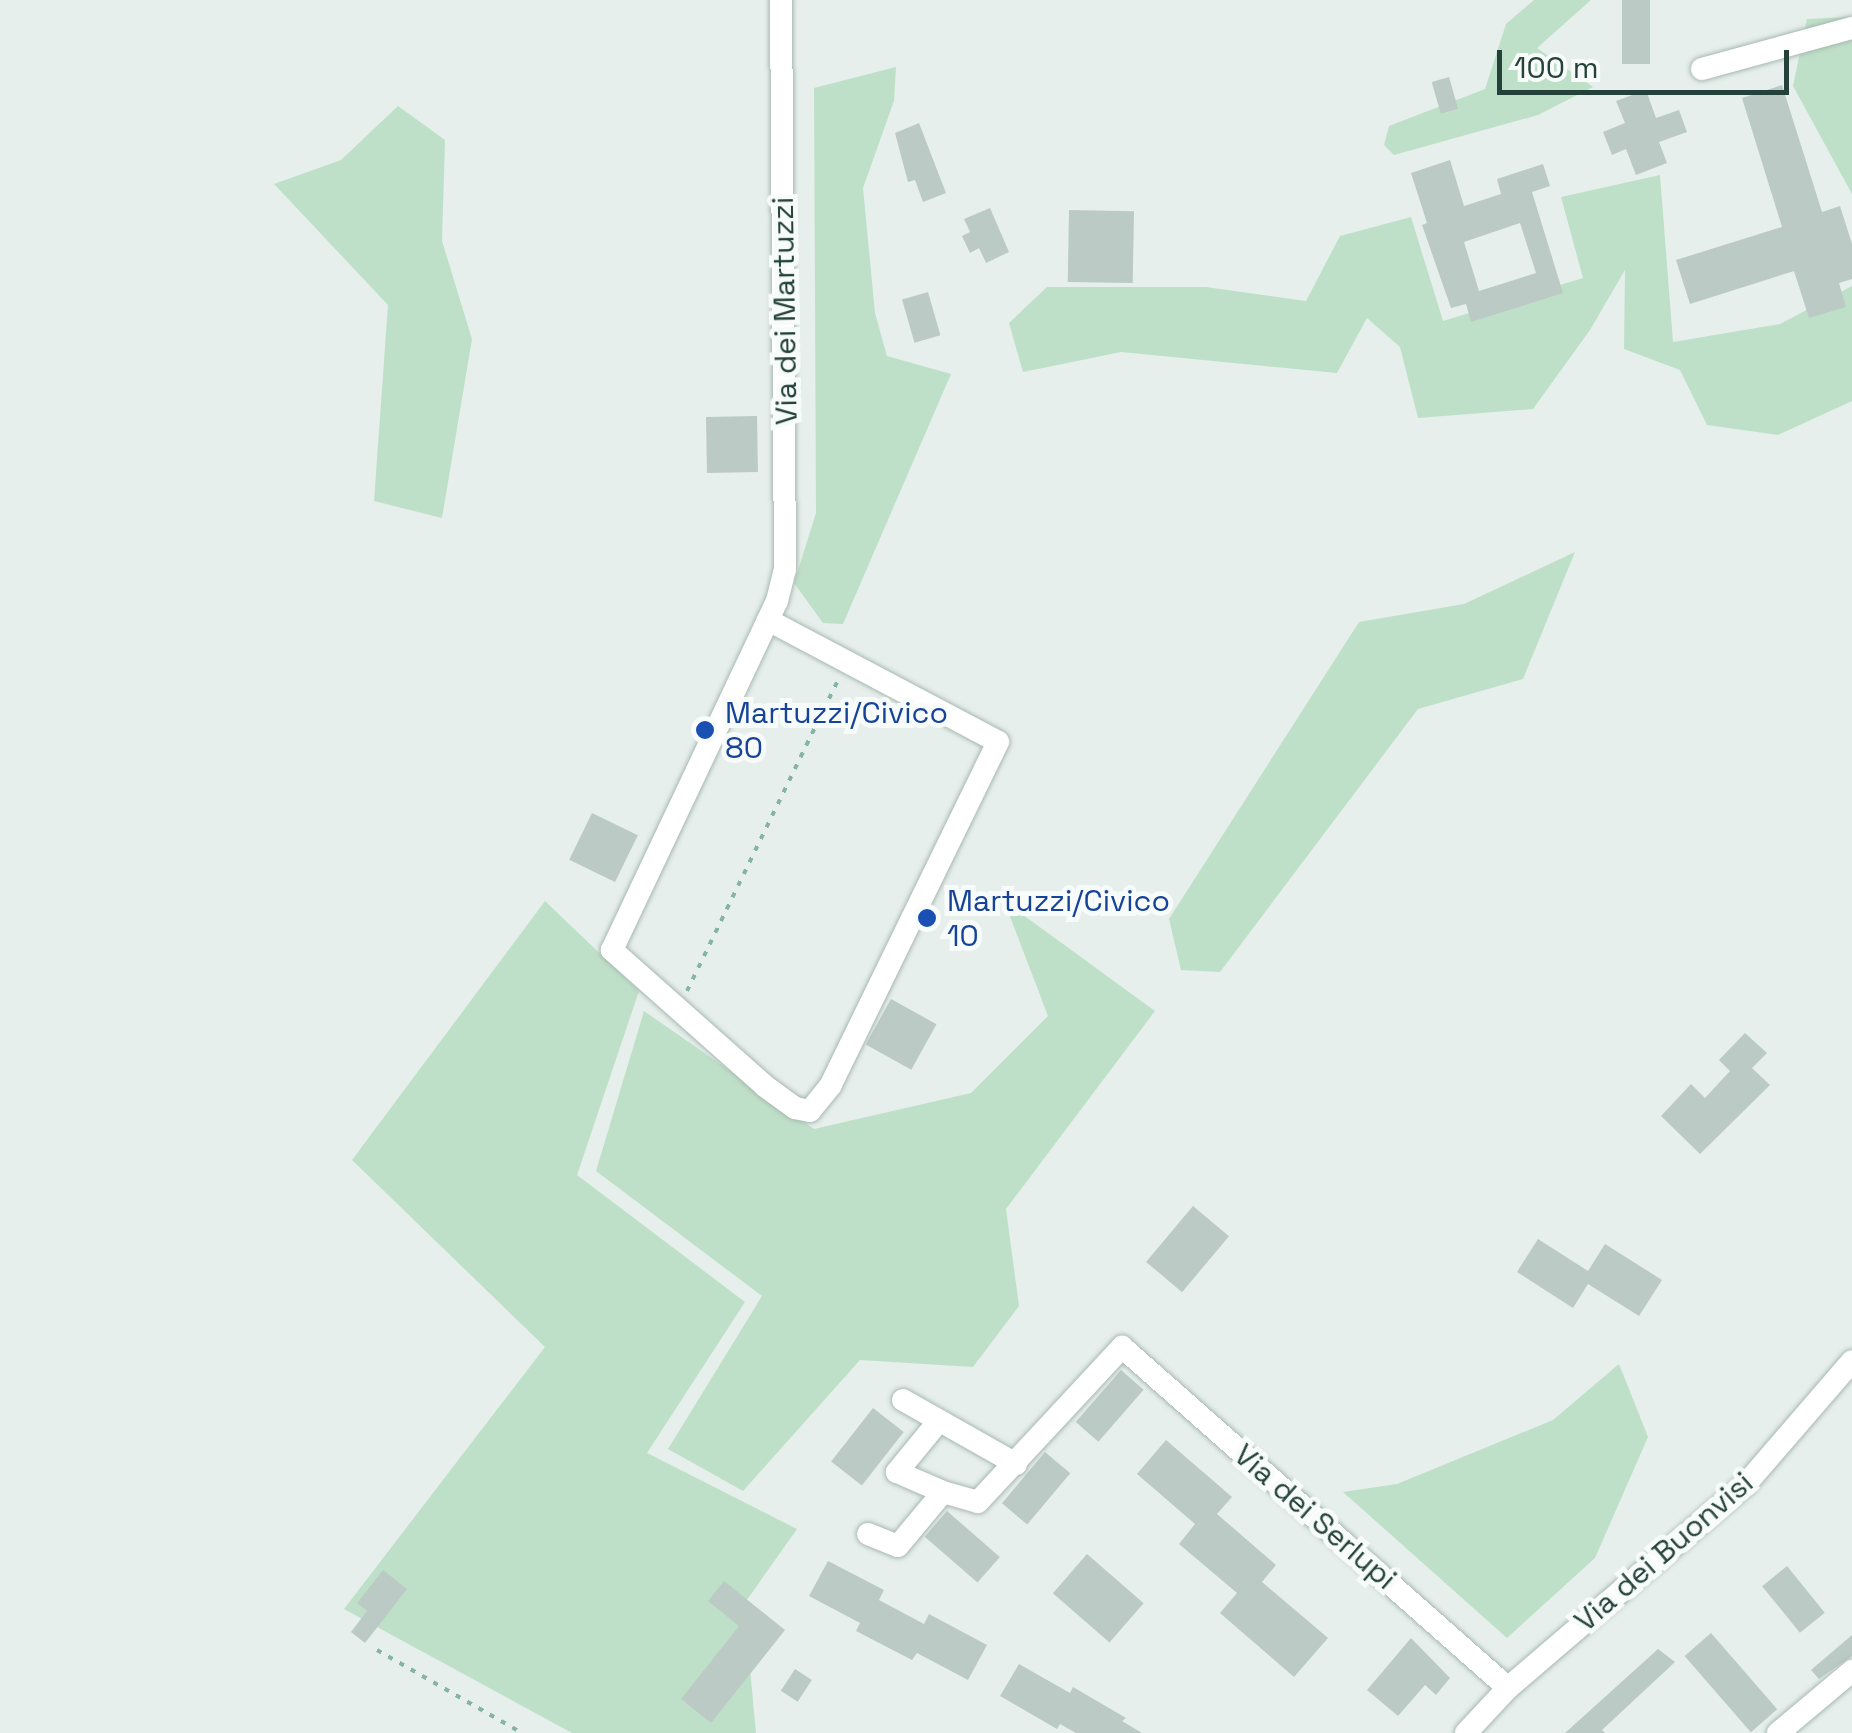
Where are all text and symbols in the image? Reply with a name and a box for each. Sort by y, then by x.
scale bar [1502,30,1794,92]
text: 100 m [1514,48,1599,87]
street label: Via dei Martuzzi [765,197,805,425]
place label: Martuzzi/Civico 80 [725,695,948,766]
marker: Martuzzi/Civico 80 [694,719,716,741]
place label: Martuzzi/Civico 10 [947,883,1170,954]
marker: Martuzzi/Civico 10 [916,907,938,929]
street label: Via dei Serlupi [1227,1437,1403,1597]
street label: Via dei Buonvisi [1568,1465,1760,1639]

